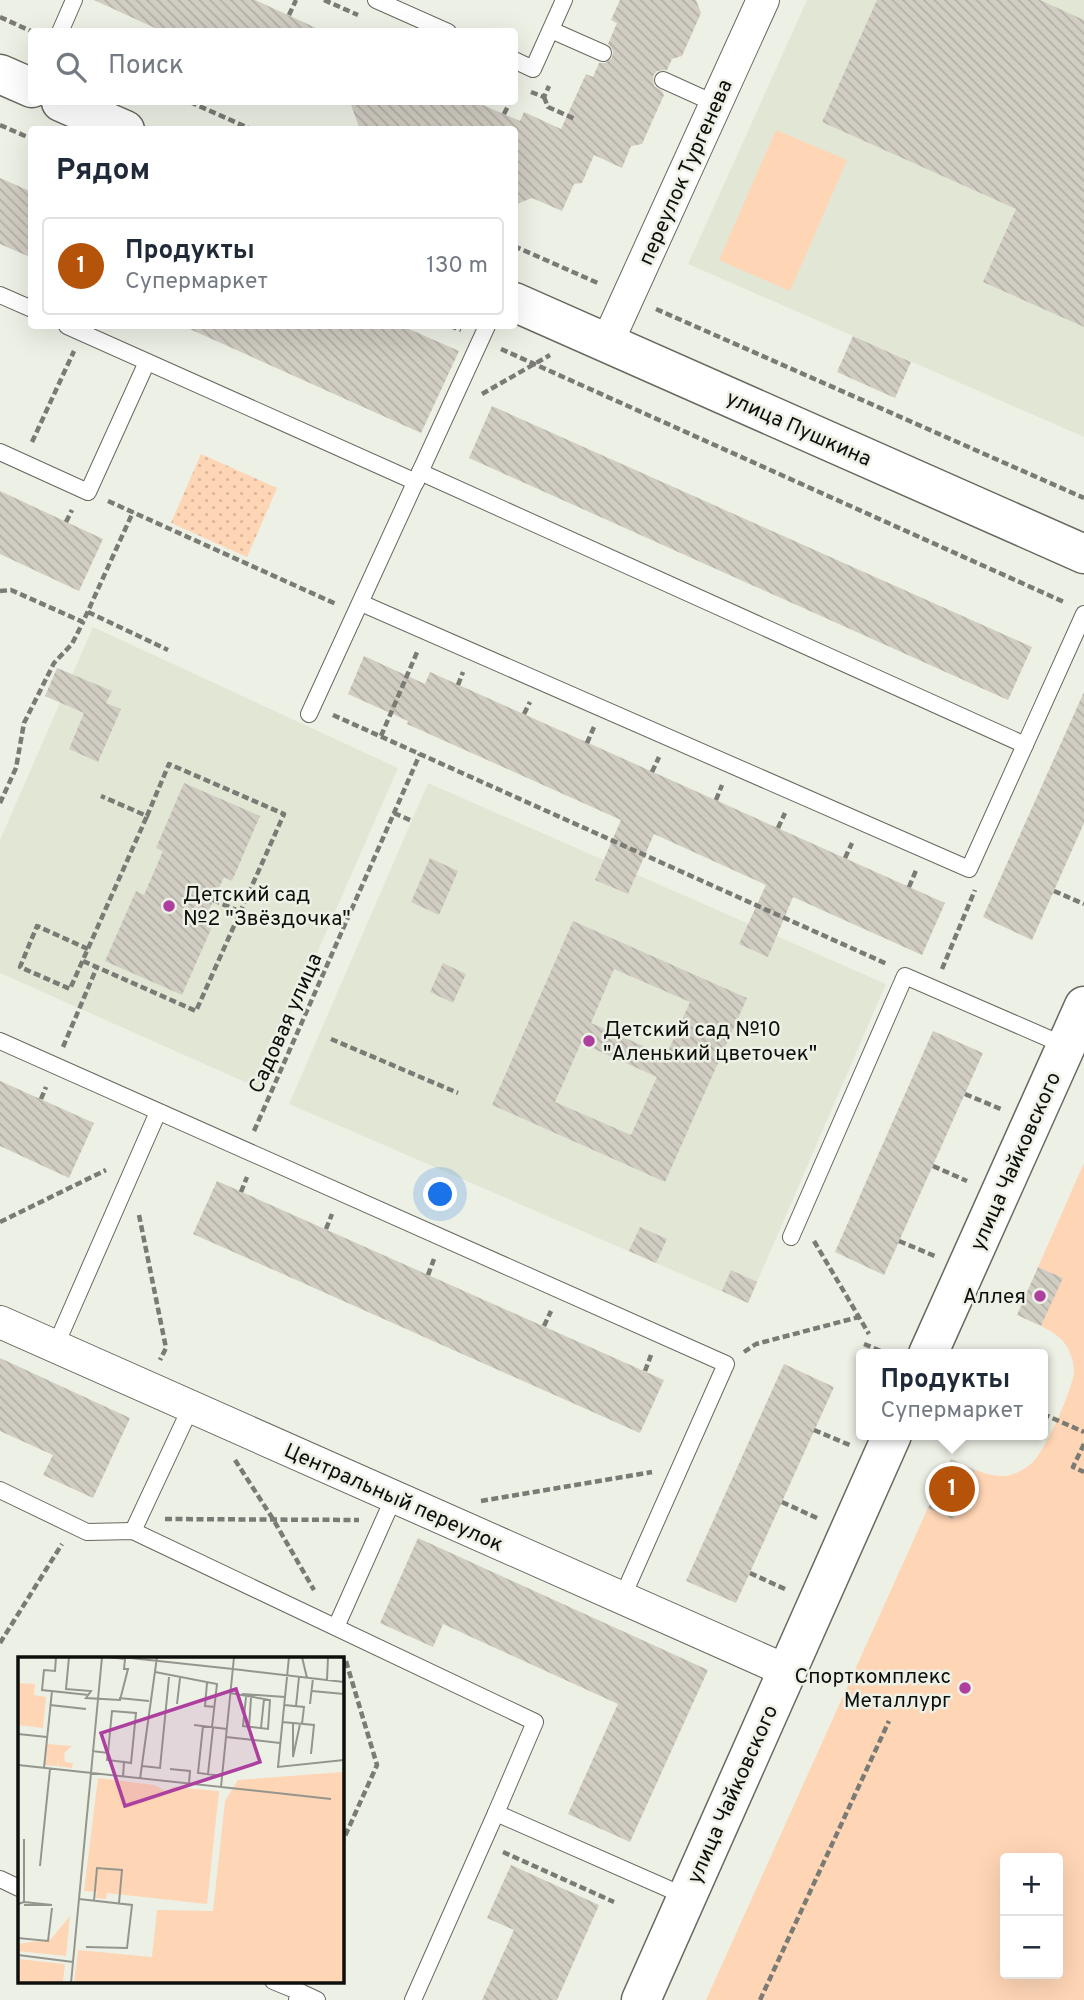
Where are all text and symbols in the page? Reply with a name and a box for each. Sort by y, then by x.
search box [28,28,518,105]
icon: search [52,48,90,86]
text: Поиск [108,50,184,83]
street label: переулок Тургенева [633,76,739,270]
text: Рядом [56,153,150,190]
text: Продукты [125,235,255,268]
text: 1 [76,252,86,281]
text: 130 m [426,252,488,281]
text: Супермаркет [125,268,268,297]
street label: улица Пушкина [721,385,875,473]
place label: Детский сад №2 "Звёздочка" [183,882,351,933]
marker: Детский сад №2 "Звёздочка" [161,898,177,914]
street label: Садовая улица [243,949,329,1098]
place label: Детский сад №10 "Аленький цветочек" [603,1017,817,1068]
marker: Детский сад №10 "Аленький цветочек" [581,1033,597,1049]
street label: улица Чайковского [965,1068,1068,1255]
your location [423,1177,457,1211]
place label: Аллея [963,1284,1026,1311]
marker: Аллея [1032,1288,1048,1304]
popup [856,1349,1048,1440]
text: Продукты [880,1364,1010,1397]
text: Супермаркет [880,1397,1024,1426]
street label: Центральный переулок [280,1438,507,1559]
pin: 1 [929,1463,975,1515]
inset map [18,1657,343,1982]
place label: Спорткомплекс Металлург [795,1664,951,1715]
marker: Спорткомплекс Металлург [957,1680,973,1696]
street label: улица Чайковского [682,1701,785,1888]
map controls [1000,1853,1063,1979]
button: + [1000,1853,1063,1916]
button: − [1000,1916,1063,1979]

